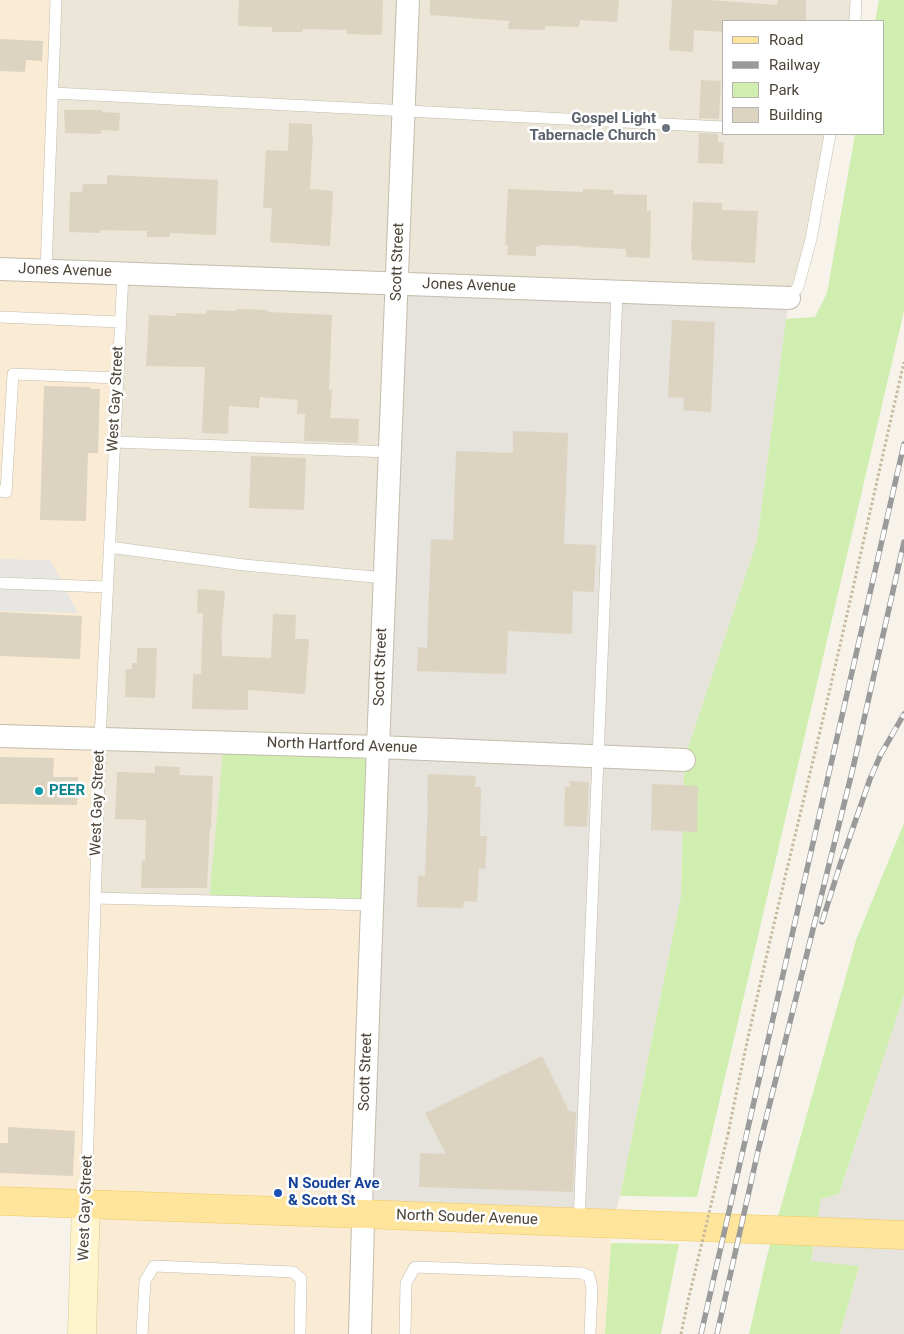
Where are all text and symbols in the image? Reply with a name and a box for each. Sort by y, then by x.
legend [722,20,884,135]
text: Road [769,31,803,49]
text: Railway [769,56,820,74]
text: Park [769,81,799,99]
text: Building [769,106,823,124]
place label: Gospel Light Tabernacle Church [530,110,656,145]
marker: Gospel Light Tabernacle Church [660,122,672,134]
street label: Scott Street [388,222,408,302]
street label: Jones Avenue [18,260,112,282]
street label: Jones Avenue [422,275,516,297]
street label: West Gay Street [104,346,128,452]
street label: Scott Street [371,627,391,707]
street label: North Hartford Avenue [266,734,418,758]
street label: West Gay Street [87,750,109,856]
place label: PEER [49,782,85,800]
marker: PEER [33,785,45,797]
street label: Scott Street [356,1032,376,1112]
street label: West Gay Street [75,1155,97,1261]
place label: N Souder Ave & Scott St [288,1175,379,1210]
marker: N Souder Ave & Scott St [272,1187,284,1199]
street label: North Souder Avenue [396,1207,538,1229]

